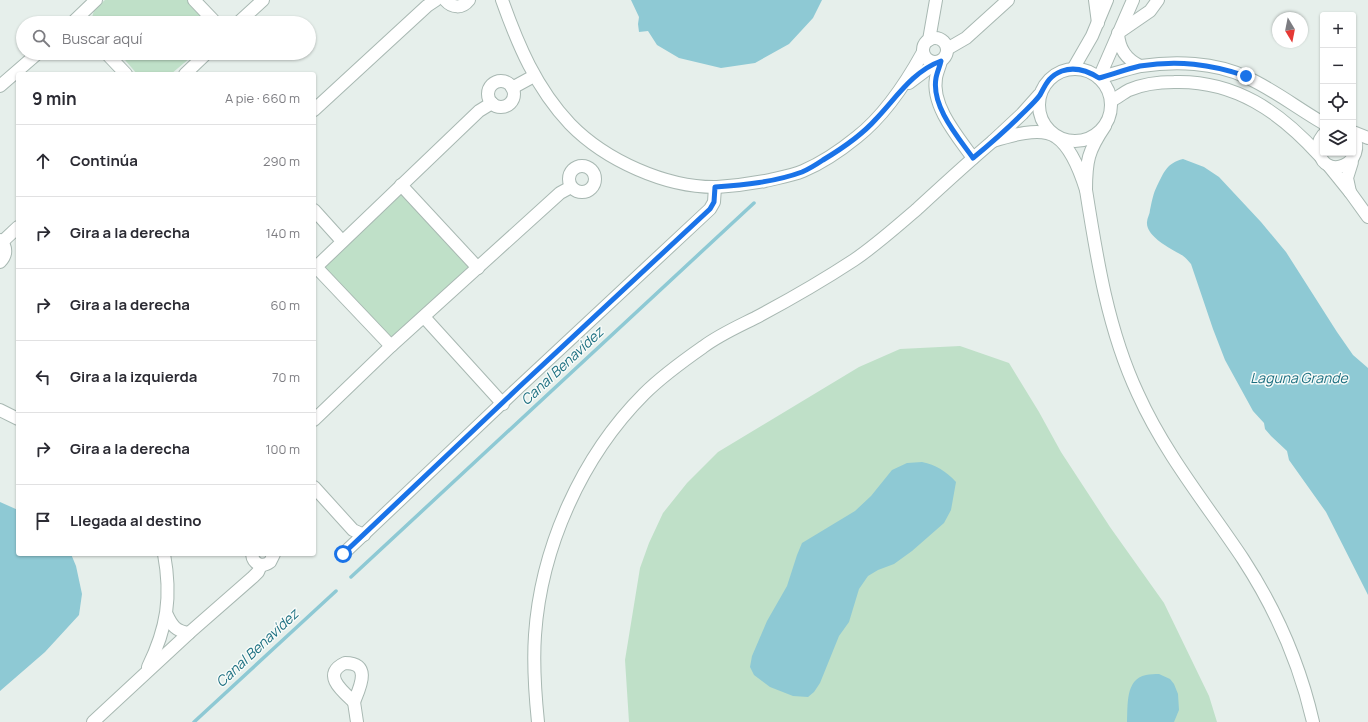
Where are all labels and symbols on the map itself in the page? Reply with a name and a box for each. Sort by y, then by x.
north arrow [1272,12,1308,48]
route end [1237,67,1255,85]
water label: Canal Benavídez [516,321,608,409]
water label: Laguna Grande [1250,368,1349,387]
route start [334,545,352,563]
water label: Canal Benavídez [211,603,303,691]

